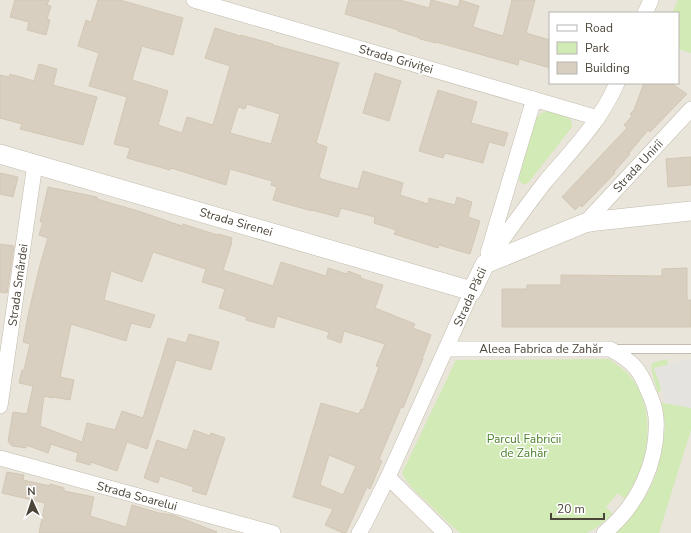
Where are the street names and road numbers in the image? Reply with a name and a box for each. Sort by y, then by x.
street label: Strada Griviței [357,41,435,77]
street label: Strada Unirii [609,136,667,196]
street label: Strada Sirenei [198,204,274,240]
street label: Strada Smârdei [4,243,32,327]
street label: Strada Păcii [450,265,490,329]
street label: Aleea Fabrica de Zahăr [479,341,603,357]
street label: Strada Soarelui [95,478,179,514]

